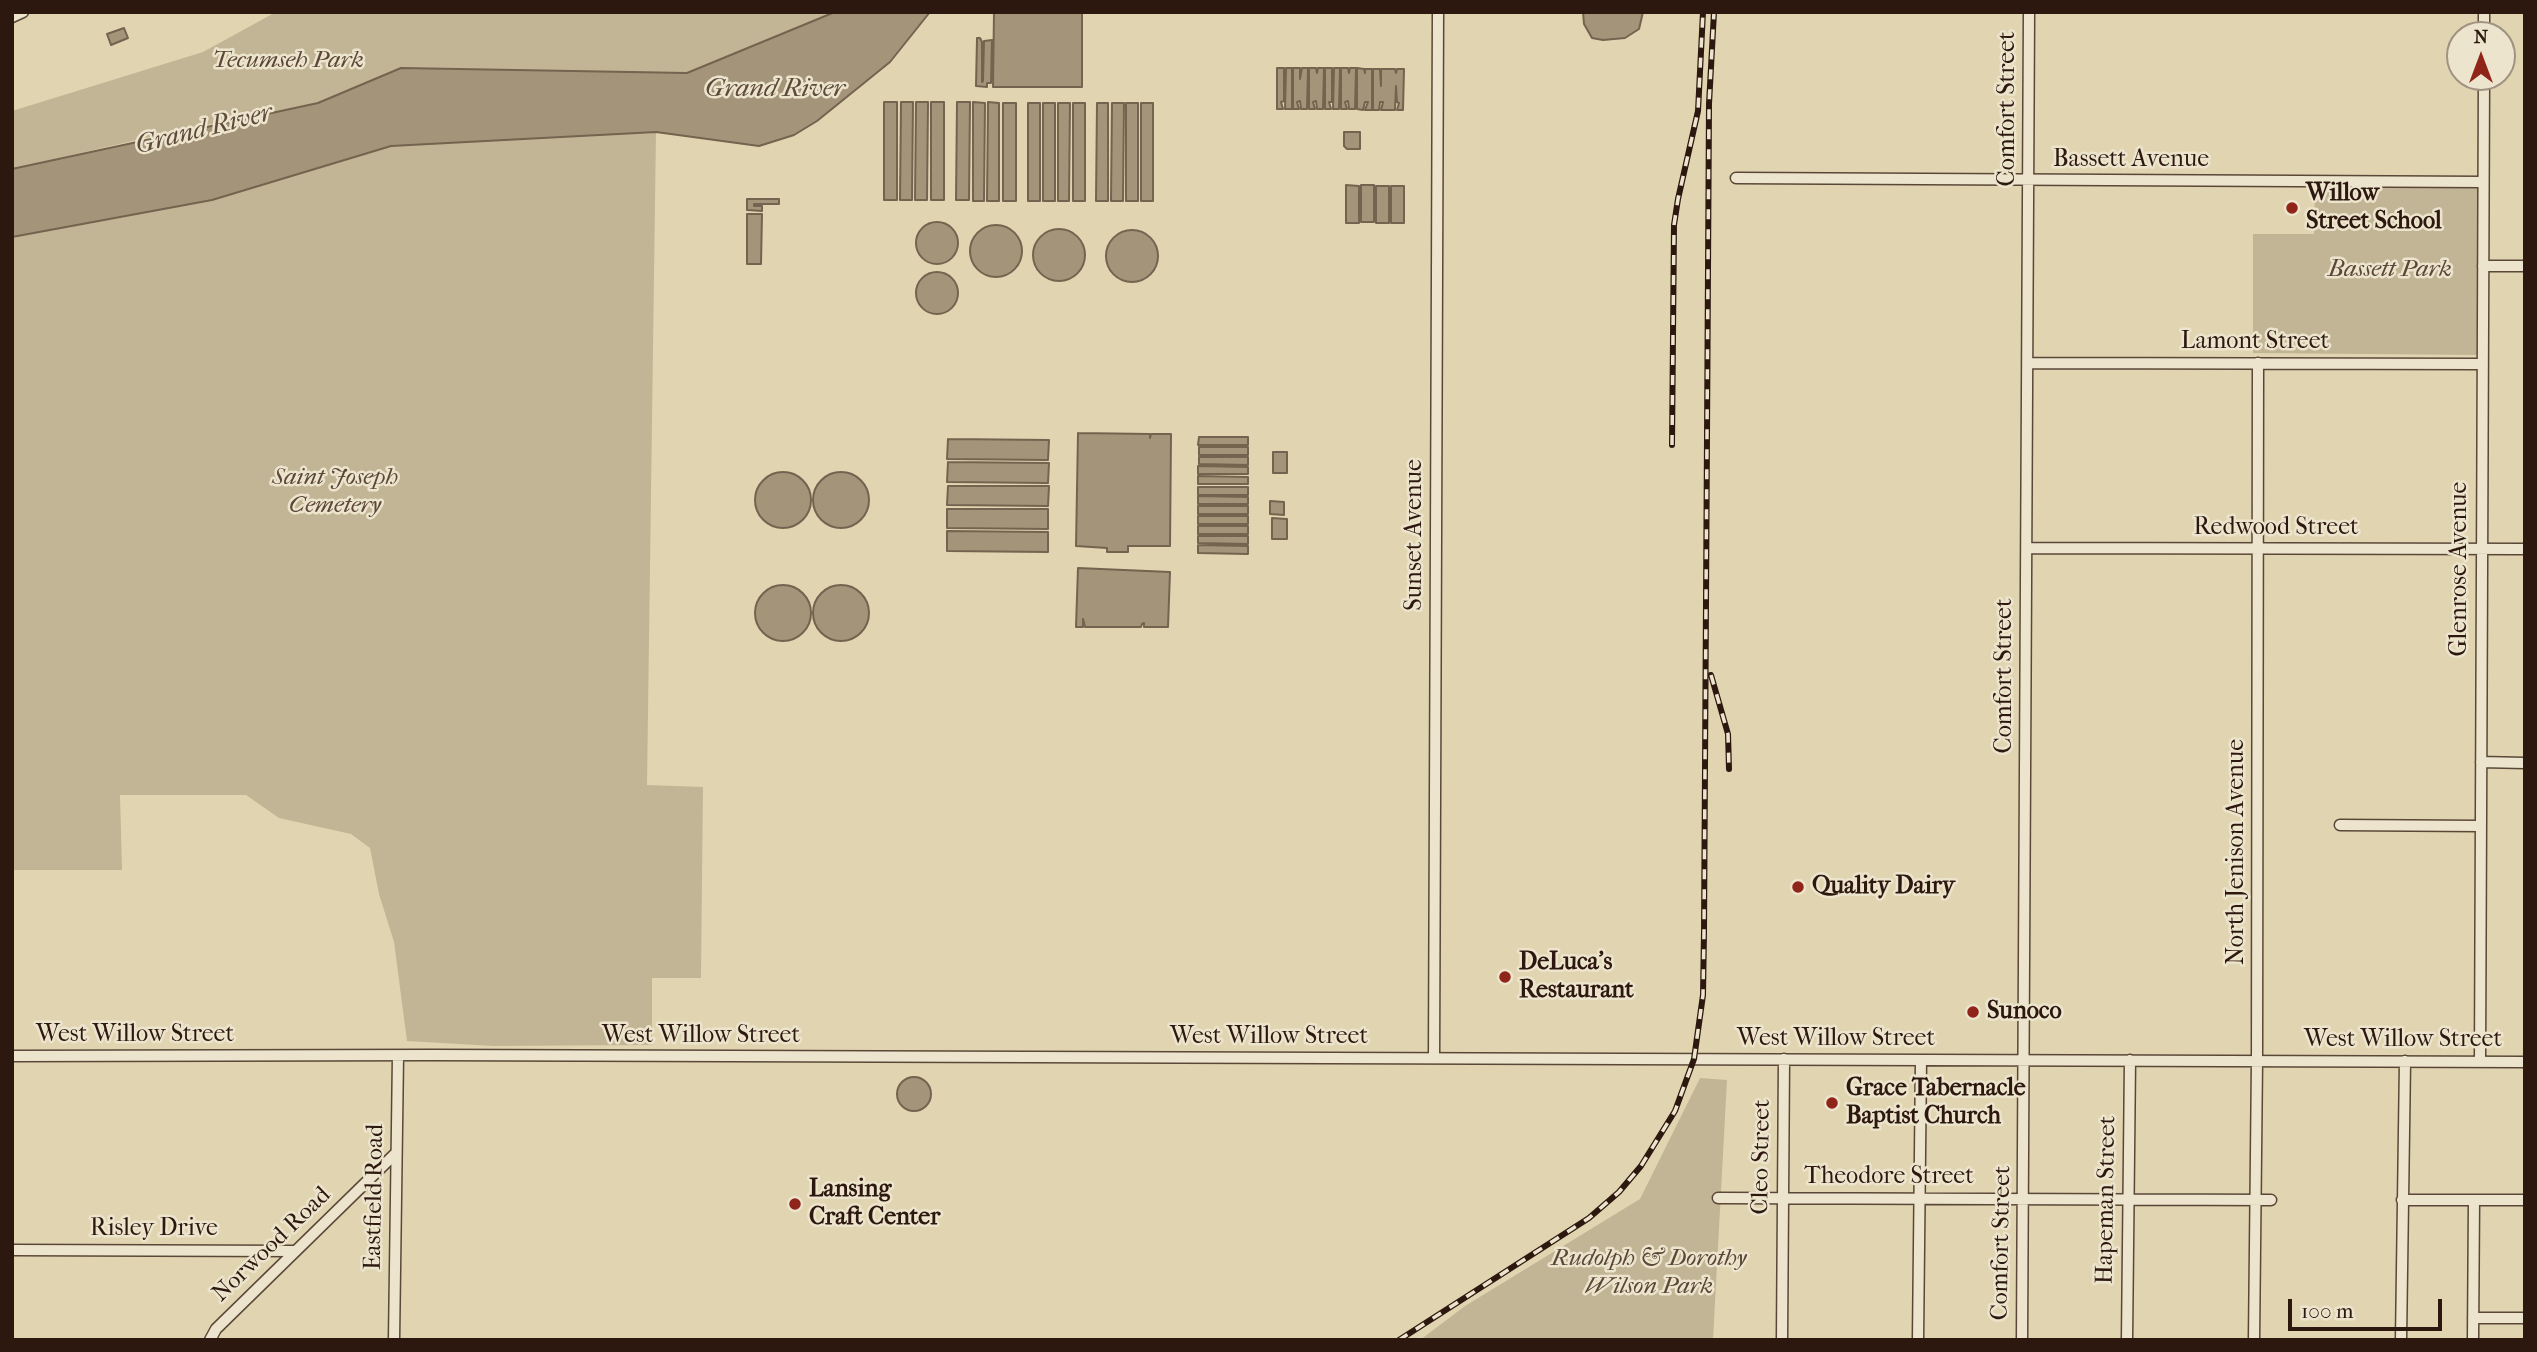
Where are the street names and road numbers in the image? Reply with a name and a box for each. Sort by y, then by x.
street label: Comfort Street [1994,31,2022,187]
street label: Bassett Avenue [2053,146,2209,174]
street label: Lamont Street [2181,328,2329,356]
street label: Sunset Avenue [1401,459,1429,611]
street label: Glenrose Avenue [2446,482,2474,656]
street label: Redwood Street [2193,514,2359,542]
street label: Comfort Street [1991,598,2019,754]
street label: North Jenison Avenue [2223,739,2251,965]
street label: West Willow Street [36,1021,234,1049]
street label: West Willow Street [602,1022,800,1050]
street label: West Willow Street [1170,1023,1368,1051]
street label: West Willow Street [1737,1025,1935,1053]
street label: West Willow Street [2304,1026,2502,1054]
street label: Cleo Street [1747,1099,1777,1215]
street label: Hapeman Street [2091,1116,2123,1284]
street label: Eastfield Road [359,1124,391,1270]
street label: Theodore Street [1804,1163,1974,1191]
street label: Comfort Street [1986,1165,2018,1321]
street label: Norwood Road [207,1181,337,1309]
street label: Risley Drive [90,1215,218,1243]

